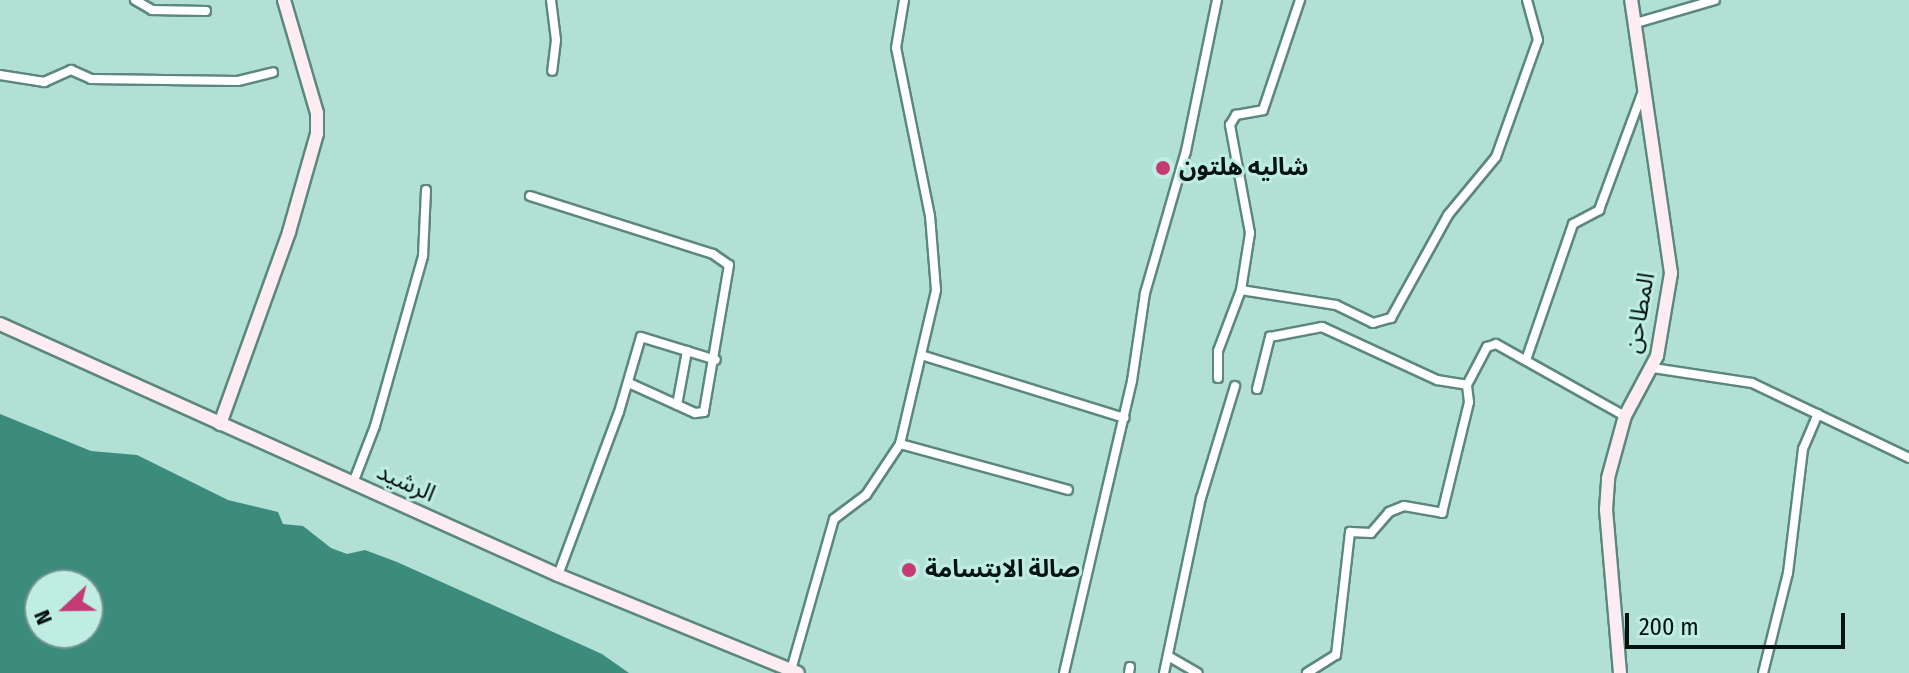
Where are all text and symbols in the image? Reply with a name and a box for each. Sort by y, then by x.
place label: شاليه هلتون [1179,154,1309,182]
marker: شاليه هلتون [1154,159,1172,177]
street label: المطاحن [1619,270,1661,356]
street label: الرشيد [372,457,440,509]
place label: صالة الابتسامة [925,556,1080,584]
marker: صالة الابتسامة [900,561,918,579]
north arrow [24,569,104,649]
scale bar [1629,597,1849,647]
text: N [28,606,58,629]
text: 200 m [1639,613,1699,641]

